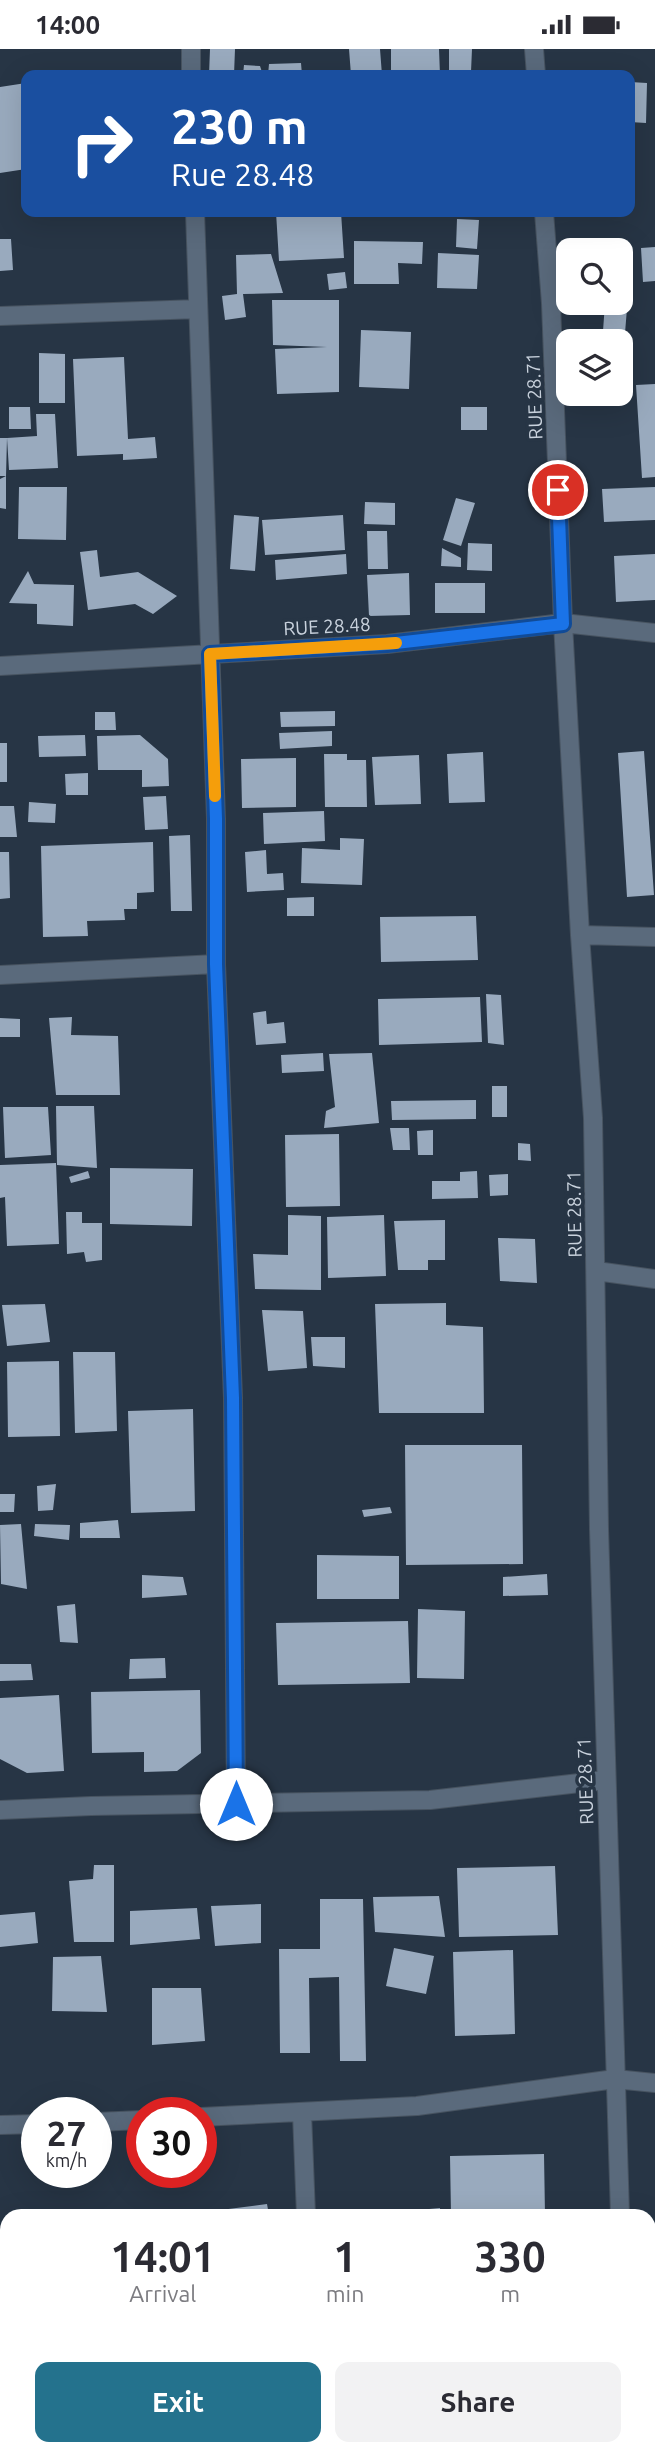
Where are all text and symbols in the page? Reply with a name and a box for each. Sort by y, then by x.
text: 14:00 [35,10,100,39]
icon: right [56,98,147,189]
text: 230 m [171,98,308,153]
text: Rue 28.48 [171,156,314,192]
map controls [556,238,633,406]
button: search [556,238,633,315]
button: layers [556,329,633,406]
street label: RUE 28.71 [521,352,547,440]
pin [528,460,588,520]
icon: arrive [539,471,577,509]
street label: RUE 28.48 [283,613,371,639]
street label: RUE 28.71 [562,1170,586,1258]
street label: RUE 28.71 [572,1737,598,1825]
position arrow [199,1767,273,1841]
speed limit sign: 30 [126,2097,217,2188]
text: 27 [47,2113,86,2153]
text: km/h [46,2150,87,2170]
text: 14:01 [110,2233,215,2280]
text: 1 [333,2233,357,2280]
text: 330 [475,2233,546,2280]
text: Arrival [129,2281,196,2306]
text: min [326,2281,364,2306]
text: m [500,2281,520,2306]
button: Exit [35,2362,321,2442]
button: Share [335,2362,621,2442]

